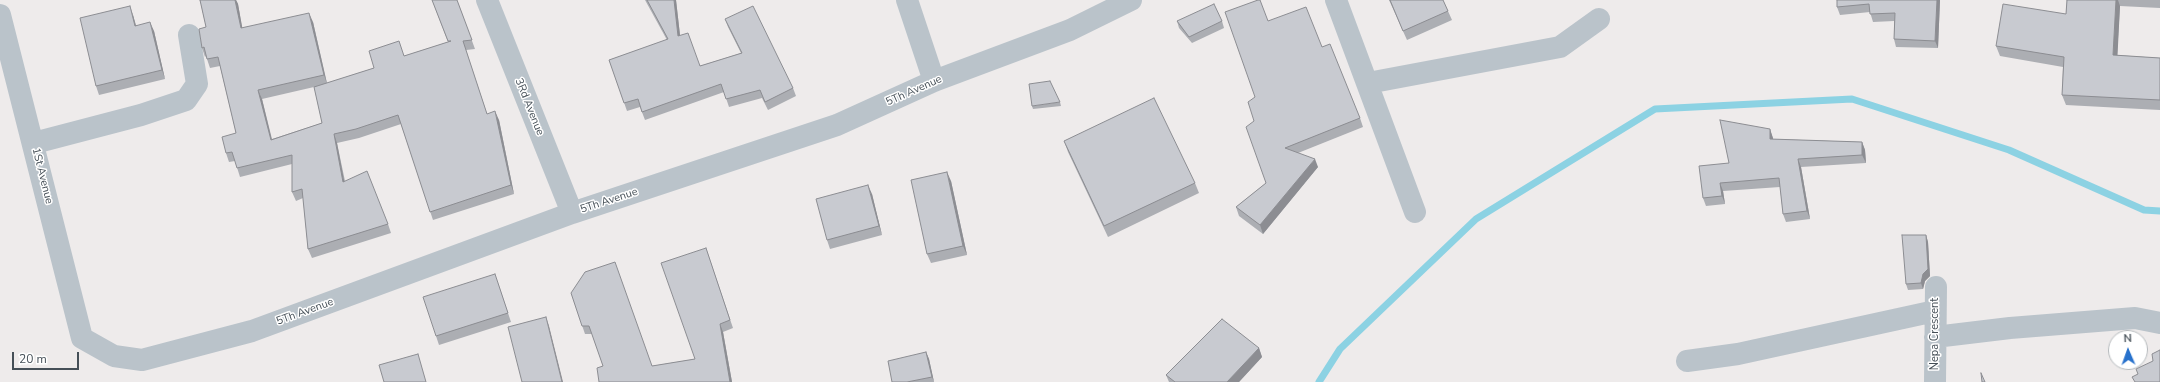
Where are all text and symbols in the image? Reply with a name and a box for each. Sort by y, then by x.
street label: 5Th Avenue [884,73,944,109]
street label: 3Rd Avenue [512,76,546,138]
street label: 1St Avenue [29,147,55,205]
street label: 5Th Avenue [579,185,639,217]
street label: 5Th Avenue [275,296,335,328]
street label: Nepa Crescent [1928,298,1942,370]
north arrow [2108,330,2148,370]
text: N [2123,331,2132,346]
scale bar [14,344,81,370]
text: 20 m [19,351,47,367]

